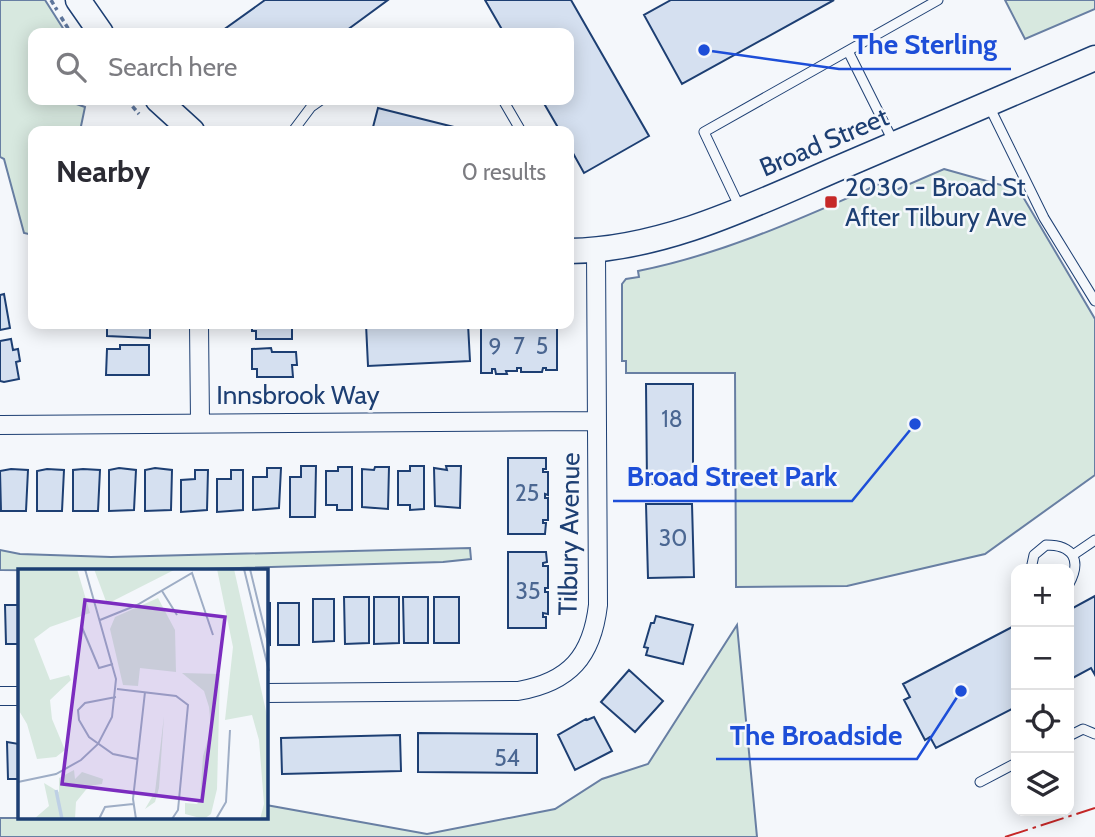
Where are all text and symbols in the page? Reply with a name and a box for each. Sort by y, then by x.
callout: The Sterling [839,20,1011,69]
text: The Sterling [853,27,997,61]
search box [28,28,574,105]
icon: search [52,48,90,86]
text: Search here [108,51,237,83]
street label: Broad Street [755,100,894,184]
text: Nearby [56,153,150,190]
text: 0 results [462,158,546,186]
place label: 2030 - Broad St After Tilbury Ave [845,171,1027,233]
marker: 2030 - Broad St After Tilbury Ave [823,194,839,210]
house number: 7 [513,332,525,360]
house number: 5 [536,332,548,360]
house number: 9 [488,333,502,361]
street label: Innsbrook Way [216,379,380,411]
house number: 18 [661,405,683,433]
street label: Tilbury Avenue [552,452,586,616]
callout: Broad Street Park [613,452,852,501]
text: Broad Street Park [627,459,838,493]
house number: 25 [515,479,539,507]
house number: 30 [659,524,687,552]
map controls [1011,564,1074,816]
button: + [1011,564,1074,627]
inset map [18,569,268,820]
house number: 35 [516,577,540,605]
button: − [1011,627,1074,690]
button: locate [1011,690,1074,753]
callout: The Broadside [716,710,917,759]
text: The Broadside [730,718,902,752]
house number: 54 [494,744,520,772]
button: layers [1011,753,1074,816]

